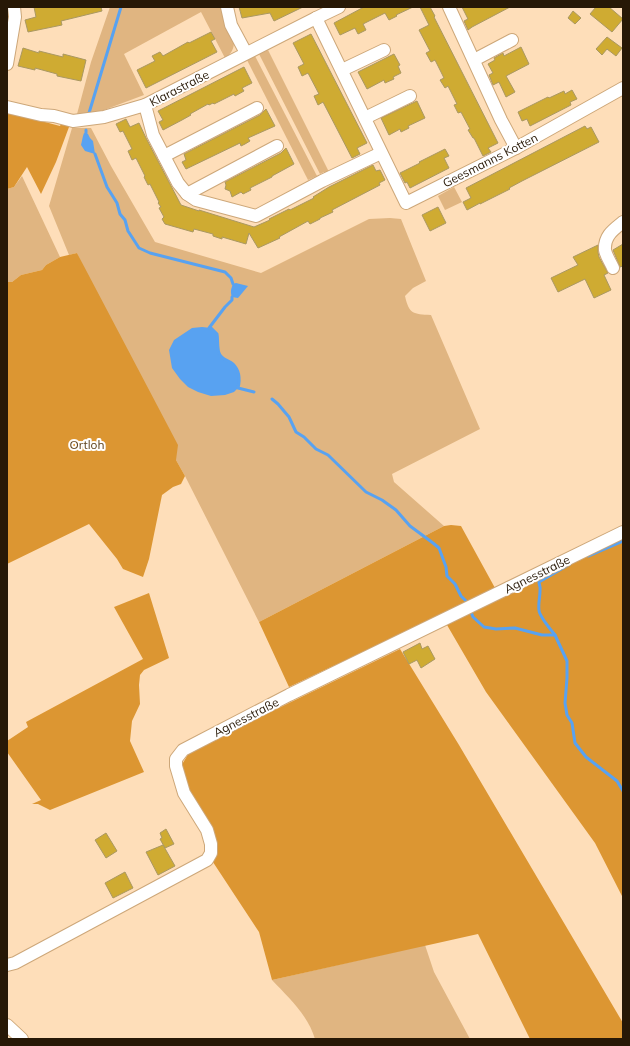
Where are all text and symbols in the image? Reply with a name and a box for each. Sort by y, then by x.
street label: Klarastraße [147,67,211,109]
street label: Geesmanns Kotten [440,130,540,190]
park label: Ortloh [70,437,104,452]
street label: Agnesstraße [502,552,572,596]
street label: Agnesstraße [211,694,281,740]

